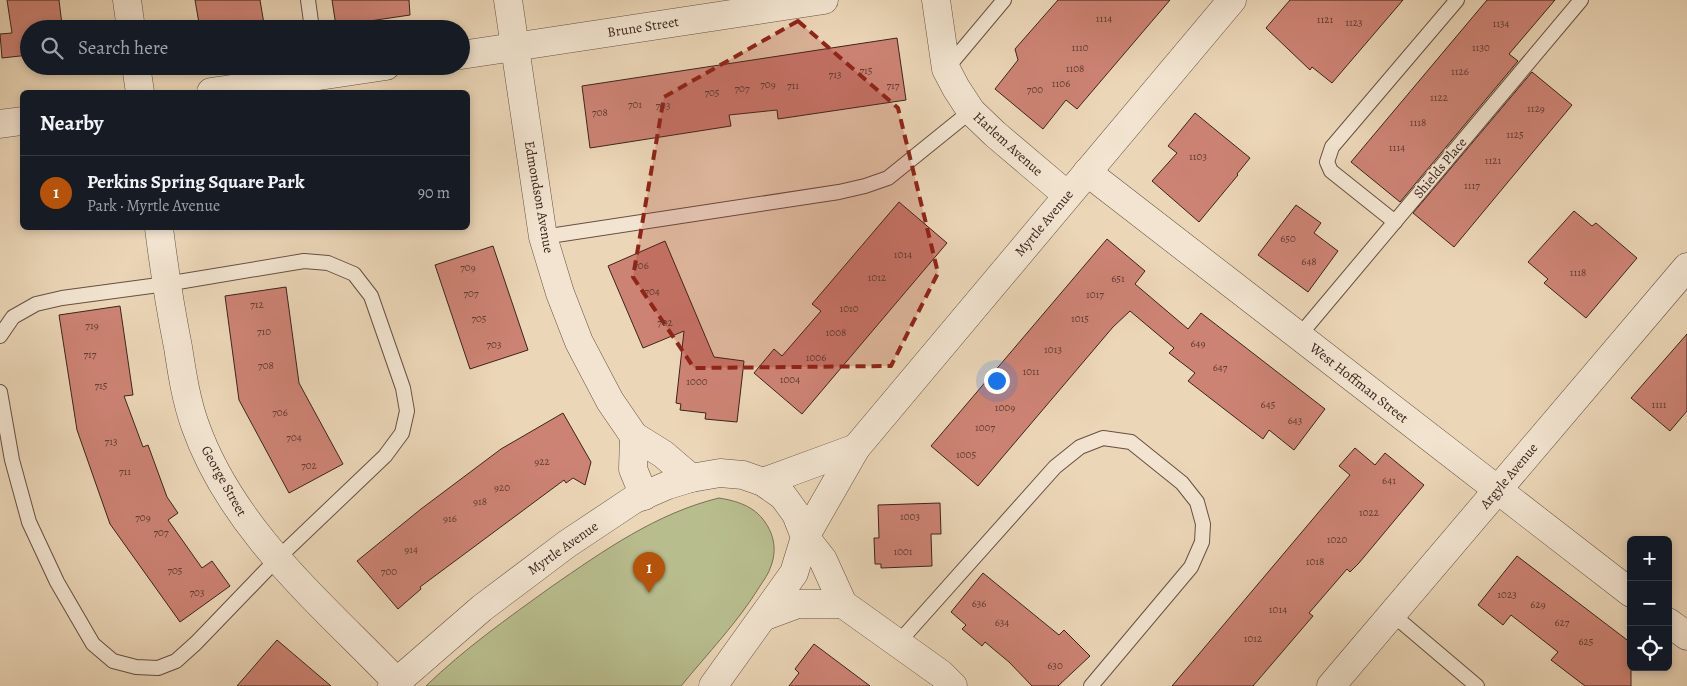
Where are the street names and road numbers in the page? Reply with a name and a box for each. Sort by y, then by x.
street label: Brune Street [606,12,681,42]
street label: Harlem Avenue [969,108,1047,180]
street label: Shields Place [1409,134,1471,202]
street label: Edmondson Avenue [520,139,558,255]
street label: Myrtle Avenue [1010,185,1078,261]
street label: West Hoffman Street [1305,338,1413,428]
street label: Argyle Avenue [1475,439,1542,514]
street label: George Street [197,442,251,520]
street label: Myrtle Avenue [524,517,602,579]

